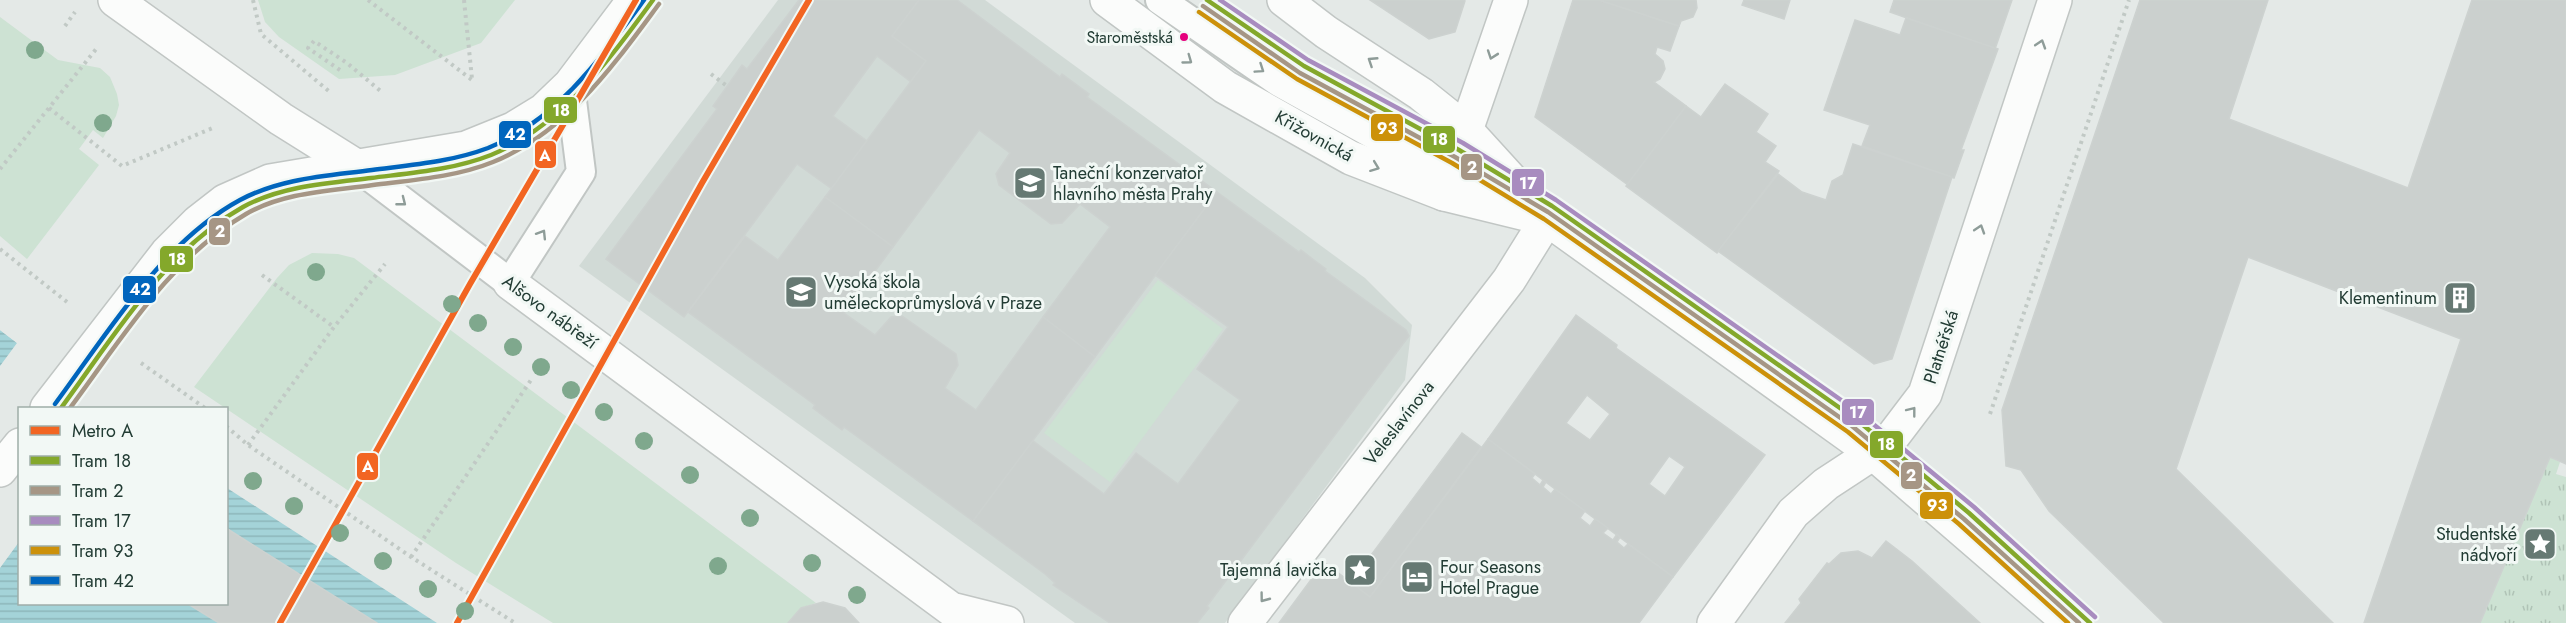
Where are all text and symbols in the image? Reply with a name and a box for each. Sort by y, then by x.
place label: Staroměstská [1086,26,1173,49]
marker: Staroměstská [1178,31,1190,43]
one-way arrow [2033,39,2046,50]
one-way arrow [1486,49,1499,60]
one-way arrow [1181,52,1192,63]
one-way arrow [1367,58,1378,69]
one-way arrow [1253,62,1264,73]
line badge: 18 [543,96,578,124]
text: 18 [552,99,570,122]
street label: Křižovnická [1270,104,1358,168]
line badge: 93 [1370,113,1404,142]
text: 93 [1377,117,1397,140]
line badge: 42 [498,120,532,149]
text: 42 [504,123,526,146]
line badge: 18 [1422,125,1456,154]
text: 18 [1430,128,1448,151]
line badge: A [534,140,557,169]
text: A [538,144,551,167]
line badge: 2 [1460,153,1483,181]
text: 2 [1467,156,1477,179]
place label: Taneční konzervatoř hlavního města Prahy [1053,160,1213,207]
one-way arrow [1368,160,1379,172]
school or university icon: Taneční konzervatoř hlavního města Prahy [1012,165,1048,201]
line badge: 17 [1511,168,1545,197]
text: 17 [1519,172,1537,195]
one-way arrow [396,194,407,205]
line badge: 2 [208,217,231,246]
text: 2 [215,220,225,243]
one-way arrow [1972,224,1985,235]
one-way arrow [534,230,546,240]
line badge: 18 [159,245,194,273]
text: 18 [168,248,186,271]
street label: Alšovo nábřeží [497,268,604,356]
place label: Vysoká škola uměleckoprůmyslová v Praze [824,269,1042,316]
school or university icon: Vysoká škola uměleckoprůmyslová v Praze [783,274,819,310]
line badge: 42 [122,275,157,304]
text: 42 [129,278,151,301]
building icon: Klementinum [2442,280,2478,316]
place label: Klementinum [2339,285,2437,311]
street label: Platnéřská [1917,307,1965,387]
street label: Veleslavínova [1358,375,1440,471]
line badge: 17 [1841,398,1875,426]
text: 17 [1849,401,1867,424]
one-way arrow [1905,406,1916,417]
legend [18,407,228,605]
text: Metro A [72,418,133,444]
line badge: 18 [1869,430,1904,459]
text: 18 [1877,433,1895,456]
text: Tram 18 [72,448,131,474]
line badge: A [356,452,379,481]
text: A [361,455,374,478]
line badge: 2 [1900,461,1923,490]
text: 2 [1906,464,1916,487]
text: Tram 2 [72,478,123,504]
line badge: 93 [1919,491,1954,520]
text: 93 [1927,494,1947,517]
text: Tram 17 [72,508,131,534]
place label: Studentské nádvoří [2436,521,2518,568]
place icon: Studentské nádvoří [2522,526,2558,562]
text: Tram 93 [72,538,134,564]
place icon: Tajemná lavička [1342,552,1378,588]
place label: Four Seasons Hotel Prague [1440,554,1541,601]
place label: Tajemná lavička [1220,557,1337,583]
hotel icon: Four Seasons Hotel Prague [1399,559,1435,595]
text: Tram 42 [72,568,134,594]
one-way arrow [1261,591,1272,602]

